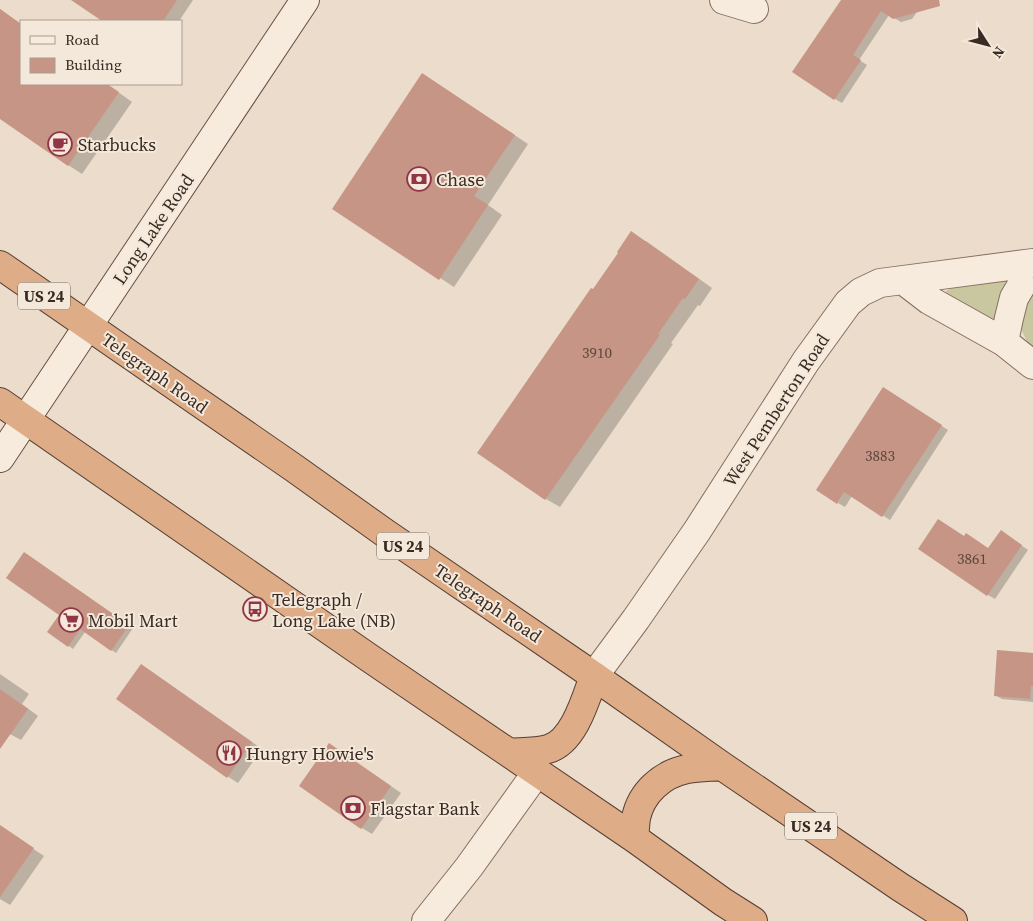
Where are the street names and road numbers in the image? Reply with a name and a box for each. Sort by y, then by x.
street label: Long Lake Road [107,169,199,289]
road number: US 24 [18,282,70,310]
street label: Telegraph Road [97,327,213,419]
street label: West Pemberton Road [717,329,835,491]
road number: US 24 [377,532,429,560]
street label: Telegraph Road [429,558,547,648]
road number: US 24 [785,812,837,839]

